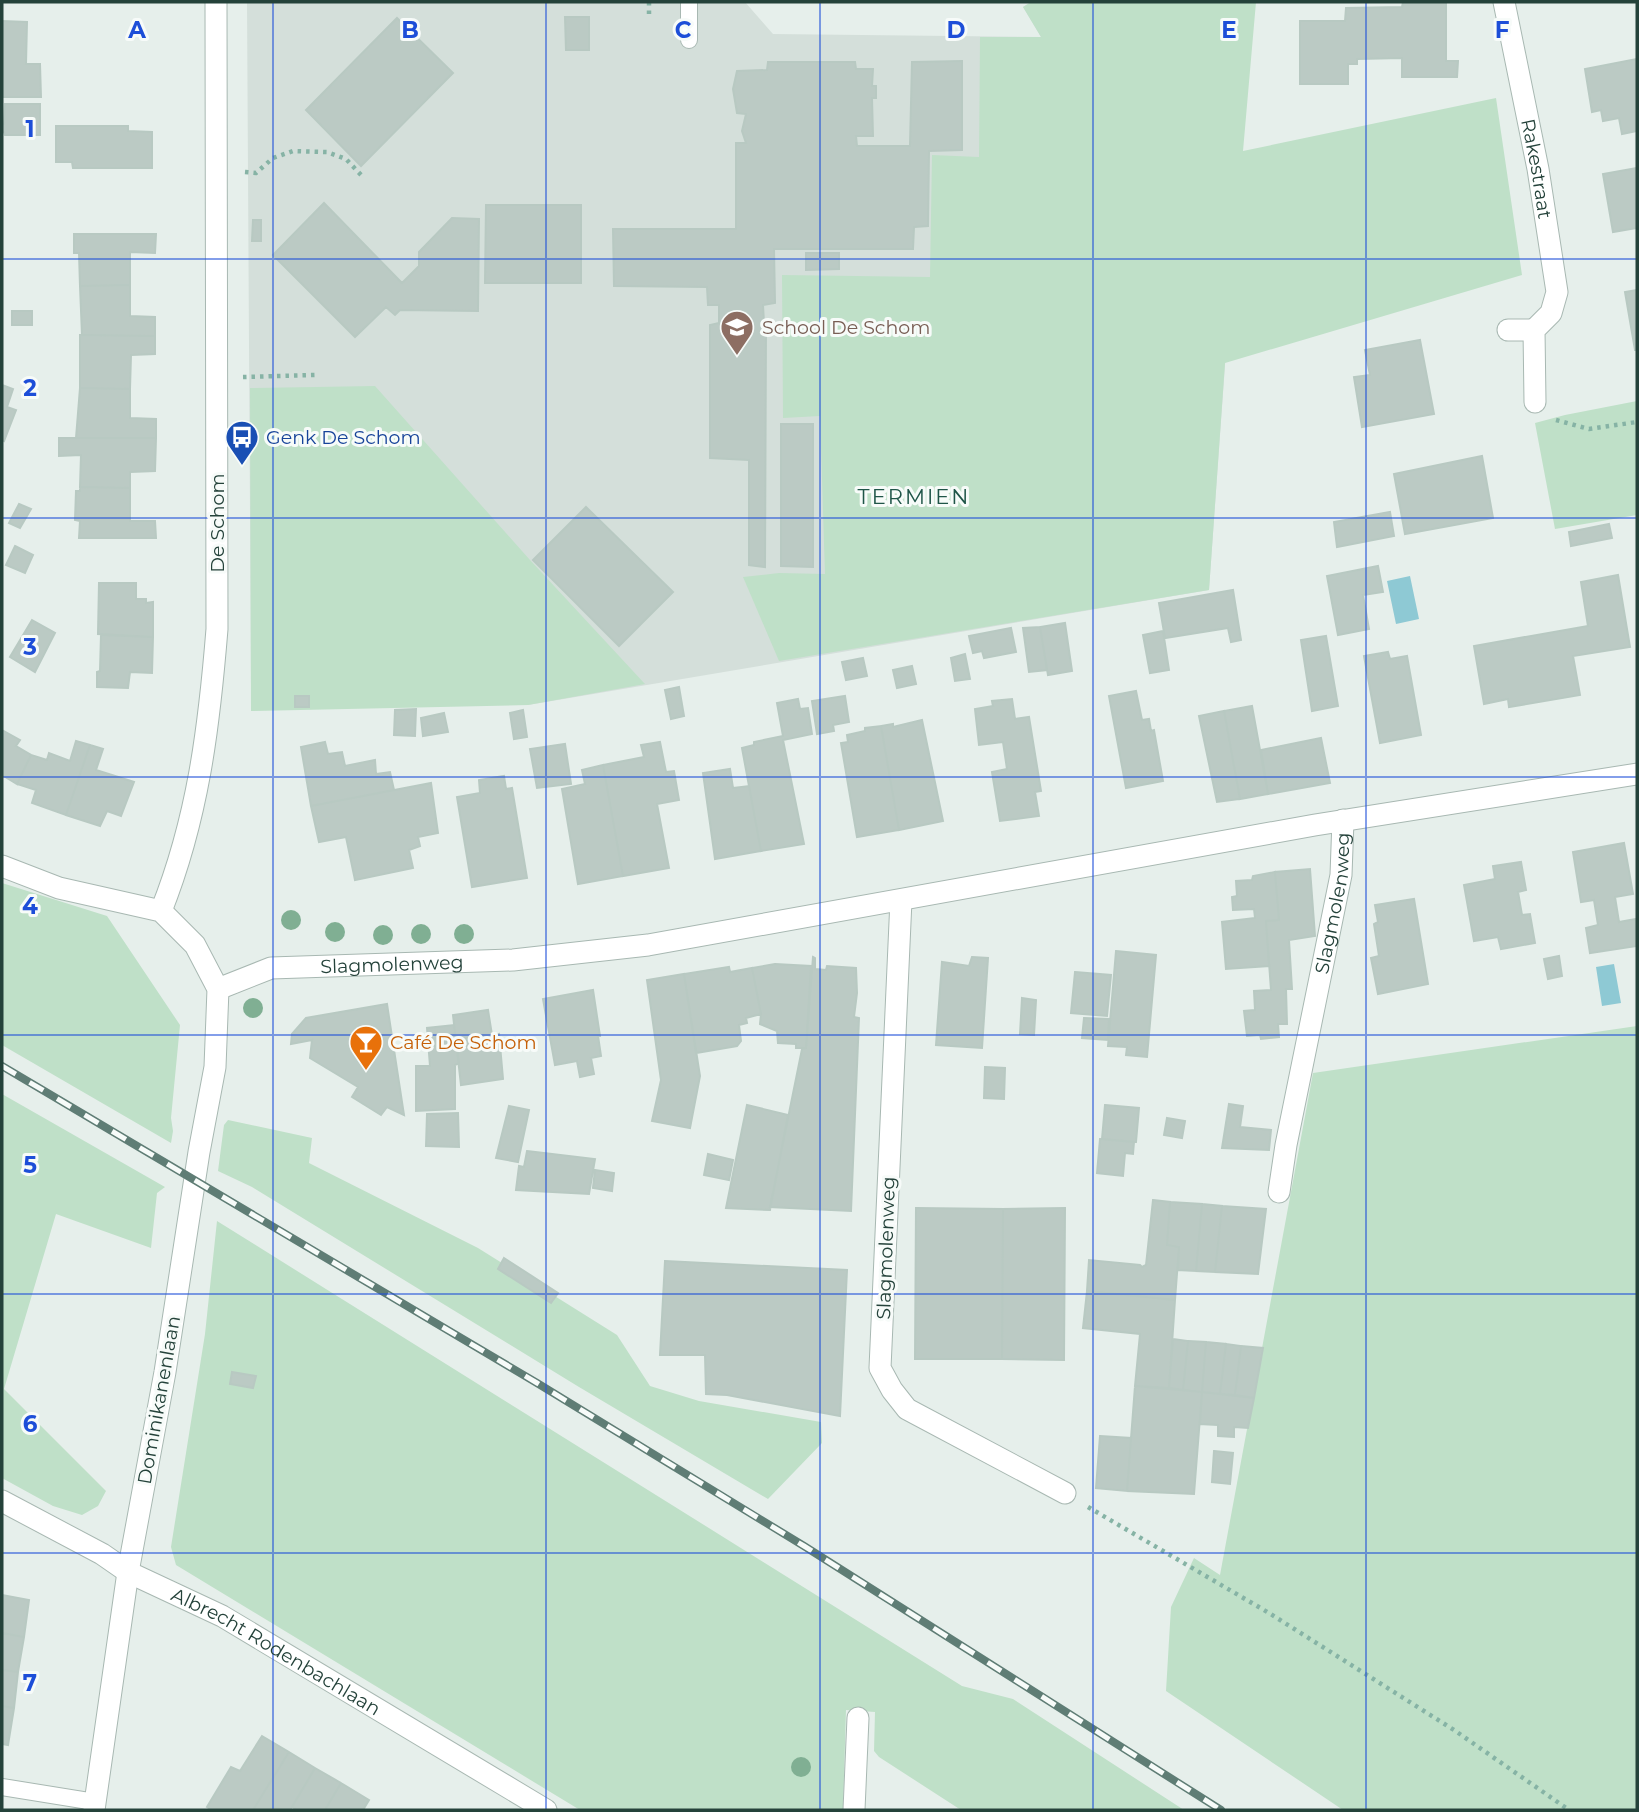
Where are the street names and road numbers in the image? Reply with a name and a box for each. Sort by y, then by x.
street label: Rakestraat [1517,117,1557,221]
street label: De Schom [206,473,229,573]
street label: Slagmolenweg [1310,832,1354,976]
street label: Slagmolenweg [320,950,464,978]
street label: Slagmolenweg [872,1176,900,1320]
street label: Dominikanenlaan [133,1314,185,1486]
street label: Albrecht Rodenbachlaan [168,1583,385,1720]

